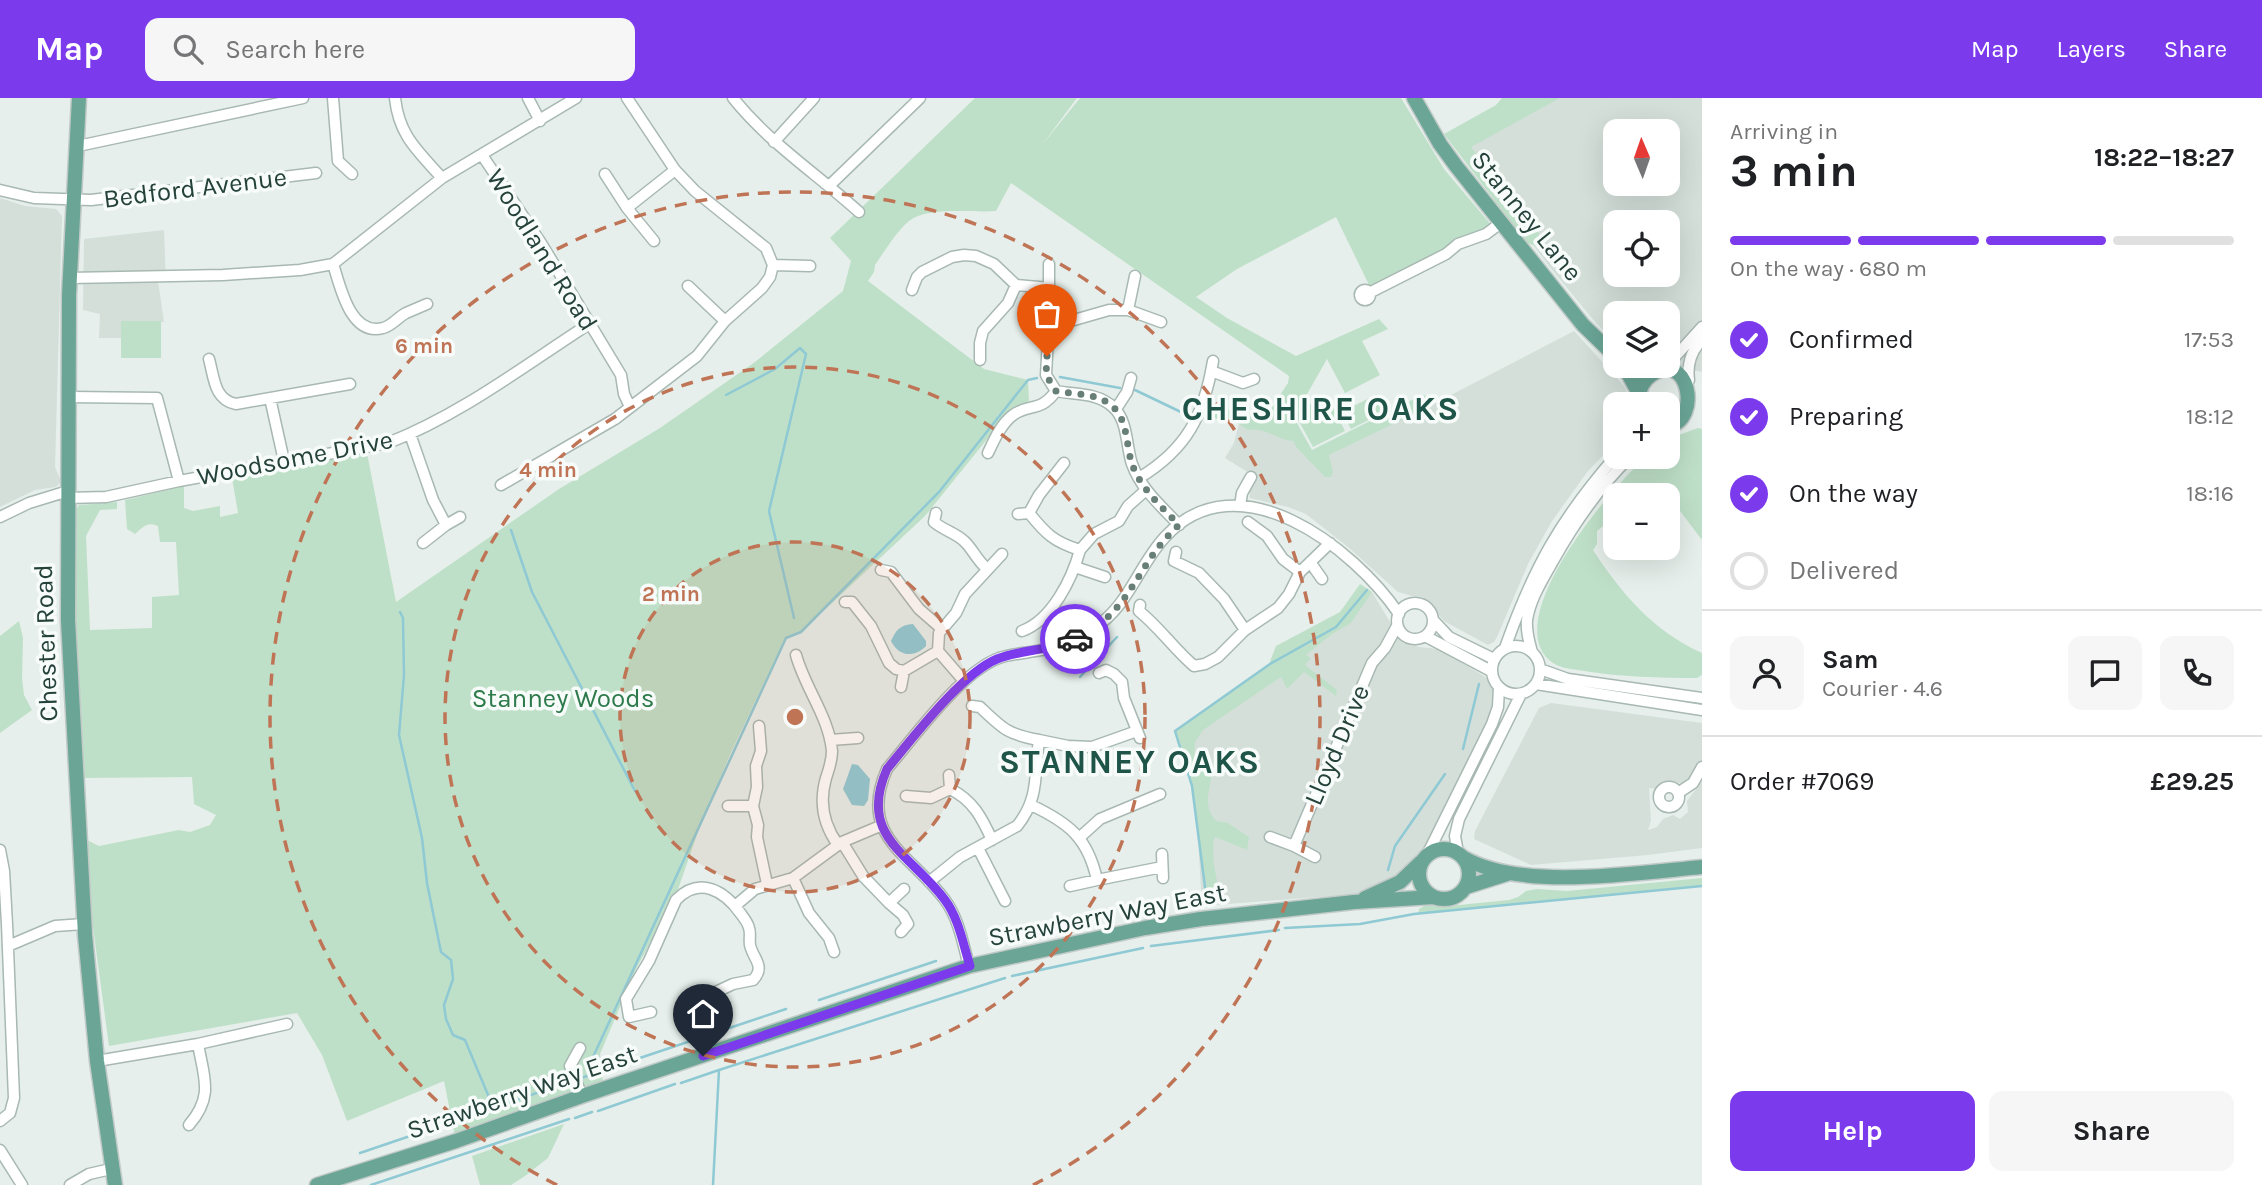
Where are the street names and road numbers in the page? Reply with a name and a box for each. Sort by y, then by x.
street label: Stanney Lane [1465,145,1589,287]
street label: Bedford Avenue [102,161,288,215]
street label: Woodland Road [480,163,604,337]
street label: Woodsome Drive [195,424,395,492]
street label: Chester Road [28,564,64,722]
street label: Lloyd Drive [1298,680,1376,810]
street label: Strawberry Way East [986,877,1229,953]
street label: Strawberry Way East [403,1038,641,1146]

